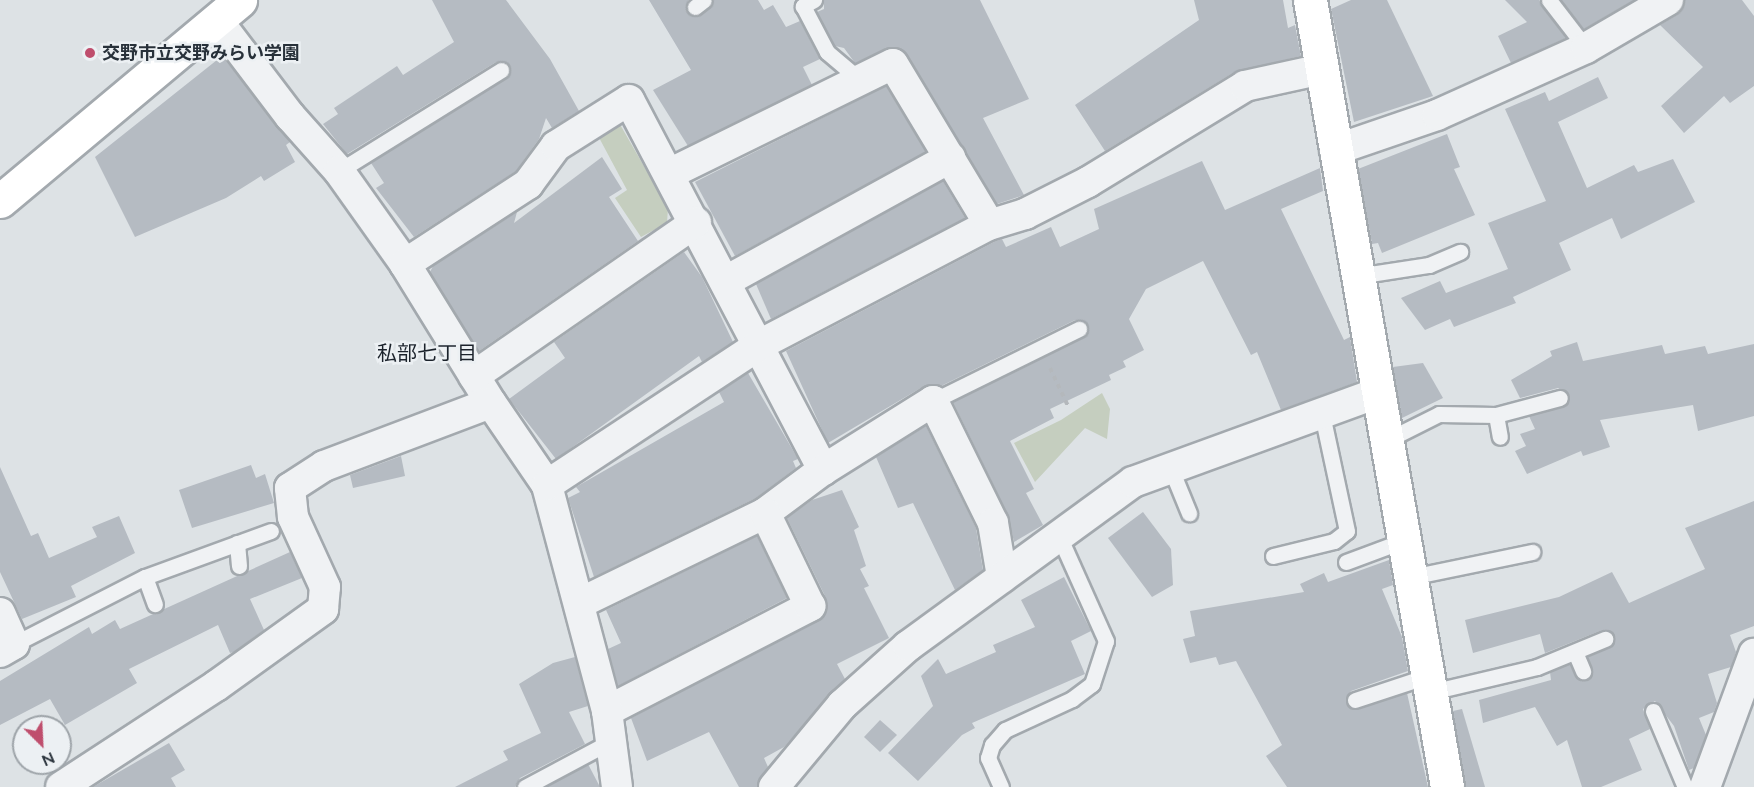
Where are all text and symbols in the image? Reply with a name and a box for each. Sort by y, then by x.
place label: 交野市立交野みらい学園 [102,42,300,64]
marker: 交野市立交野みらい学園 [83,46,97,60]
district label: 私部七丁目 [377,340,477,364]
north arrow [12,715,72,775]
text: N [39,748,58,771]

